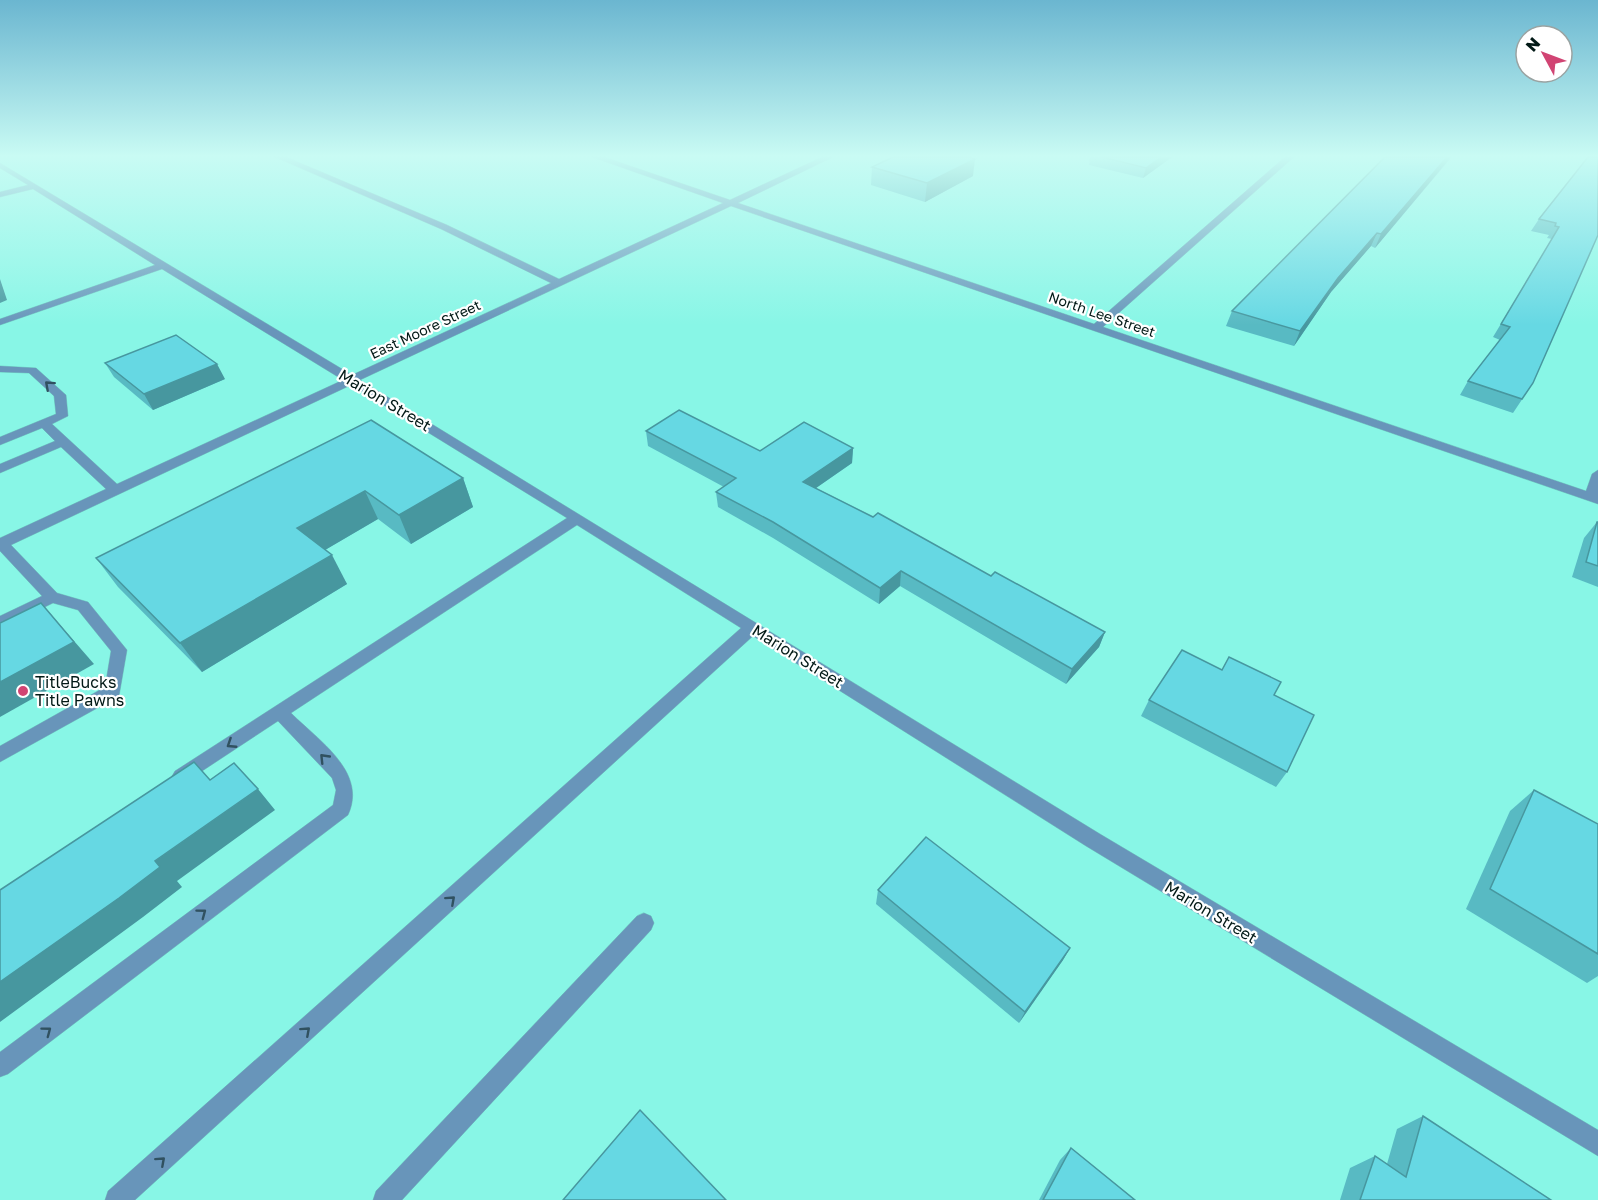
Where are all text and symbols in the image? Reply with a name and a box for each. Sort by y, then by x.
north arrow [1514,24,1574,84]
text: N [1521,33,1544,55]
street label: North Lee Street [1047,288,1157,340]
street label: East Moore Street [367,296,483,362]
street label: Marion Street [335,365,435,435]
one-way arrow [45,381,56,392]
street label: Marion Street [749,620,847,692]
place label: TitleBucks Title Pawns [35,672,124,710]
marker: TitleBucks Title Pawns [16,684,30,698]
one-way arrow [227,736,238,747]
one-way arrow [320,754,331,764]
street label: Marion Street [1161,877,1261,947]
one-way arrow [444,896,455,907]
one-way arrow [196,910,207,921]
one-way arrow [40,1027,51,1038]
one-way arrow [299,1027,310,1038]
one-way arrow [154,1157,164,1168]

